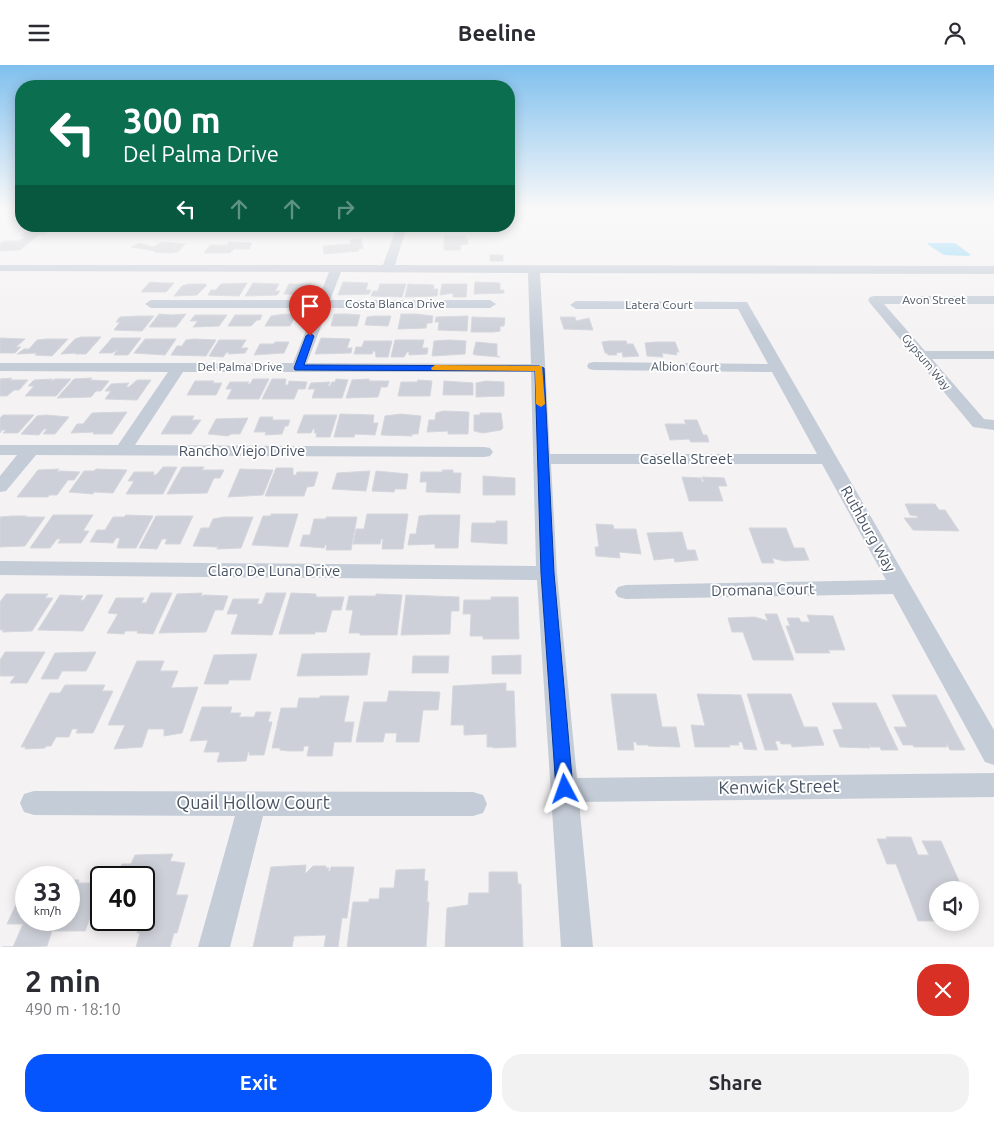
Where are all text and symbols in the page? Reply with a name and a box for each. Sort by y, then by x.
icon: menu [25,19,53,47]
icon: person [941,19,969,47]
text: Beeline [458,20,536,45]
icon: left [40,100,105,165]
text: 300 m [123,100,221,140]
text: Del Palma Drive [123,141,279,166]
icon: left [172,195,200,223]
icon: ahead [225,195,253,223]
icon: ahead [278,195,306,223]
icon: right [331,195,359,223]
pin [289,285,331,336]
icon: arrive [296,292,324,320]
street label: Avon Street [902,293,966,306]
street label: Costa Blanca Drive [345,297,445,310]
street label: Latera Court [625,298,693,311]
street label: Gypsum Way [899,331,954,392]
street label: Albion Court [651,359,719,374]
street label: Del Palma Drive [197,360,283,373]
street label: Rancho Viejo Drive [179,442,305,459]
street label: Casella Street [640,450,732,467]
street label: Ruthburg Way [838,483,899,575]
street label: Claro De Luna Drive [208,562,340,579]
street label: Dromana Court [711,580,815,599]
position arrow [538,762,590,814]
street label: Kenwick Street [718,775,840,797]
street label: Quail Hollow Court [176,792,330,813]
speed limit sign: 40 [90,866,155,931]
text: 33 [33,878,62,906]
map controls [929,881,979,931]
button: sound [929,881,979,931]
text: km/h [34,904,61,917]
text: 2 min [25,964,101,998]
button: close [917,964,969,1016]
text: 490 m · 18:10 [25,1000,121,1018]
button: Exit [25,1054,492,1112]
button: Share [502,1054,969,1112]

